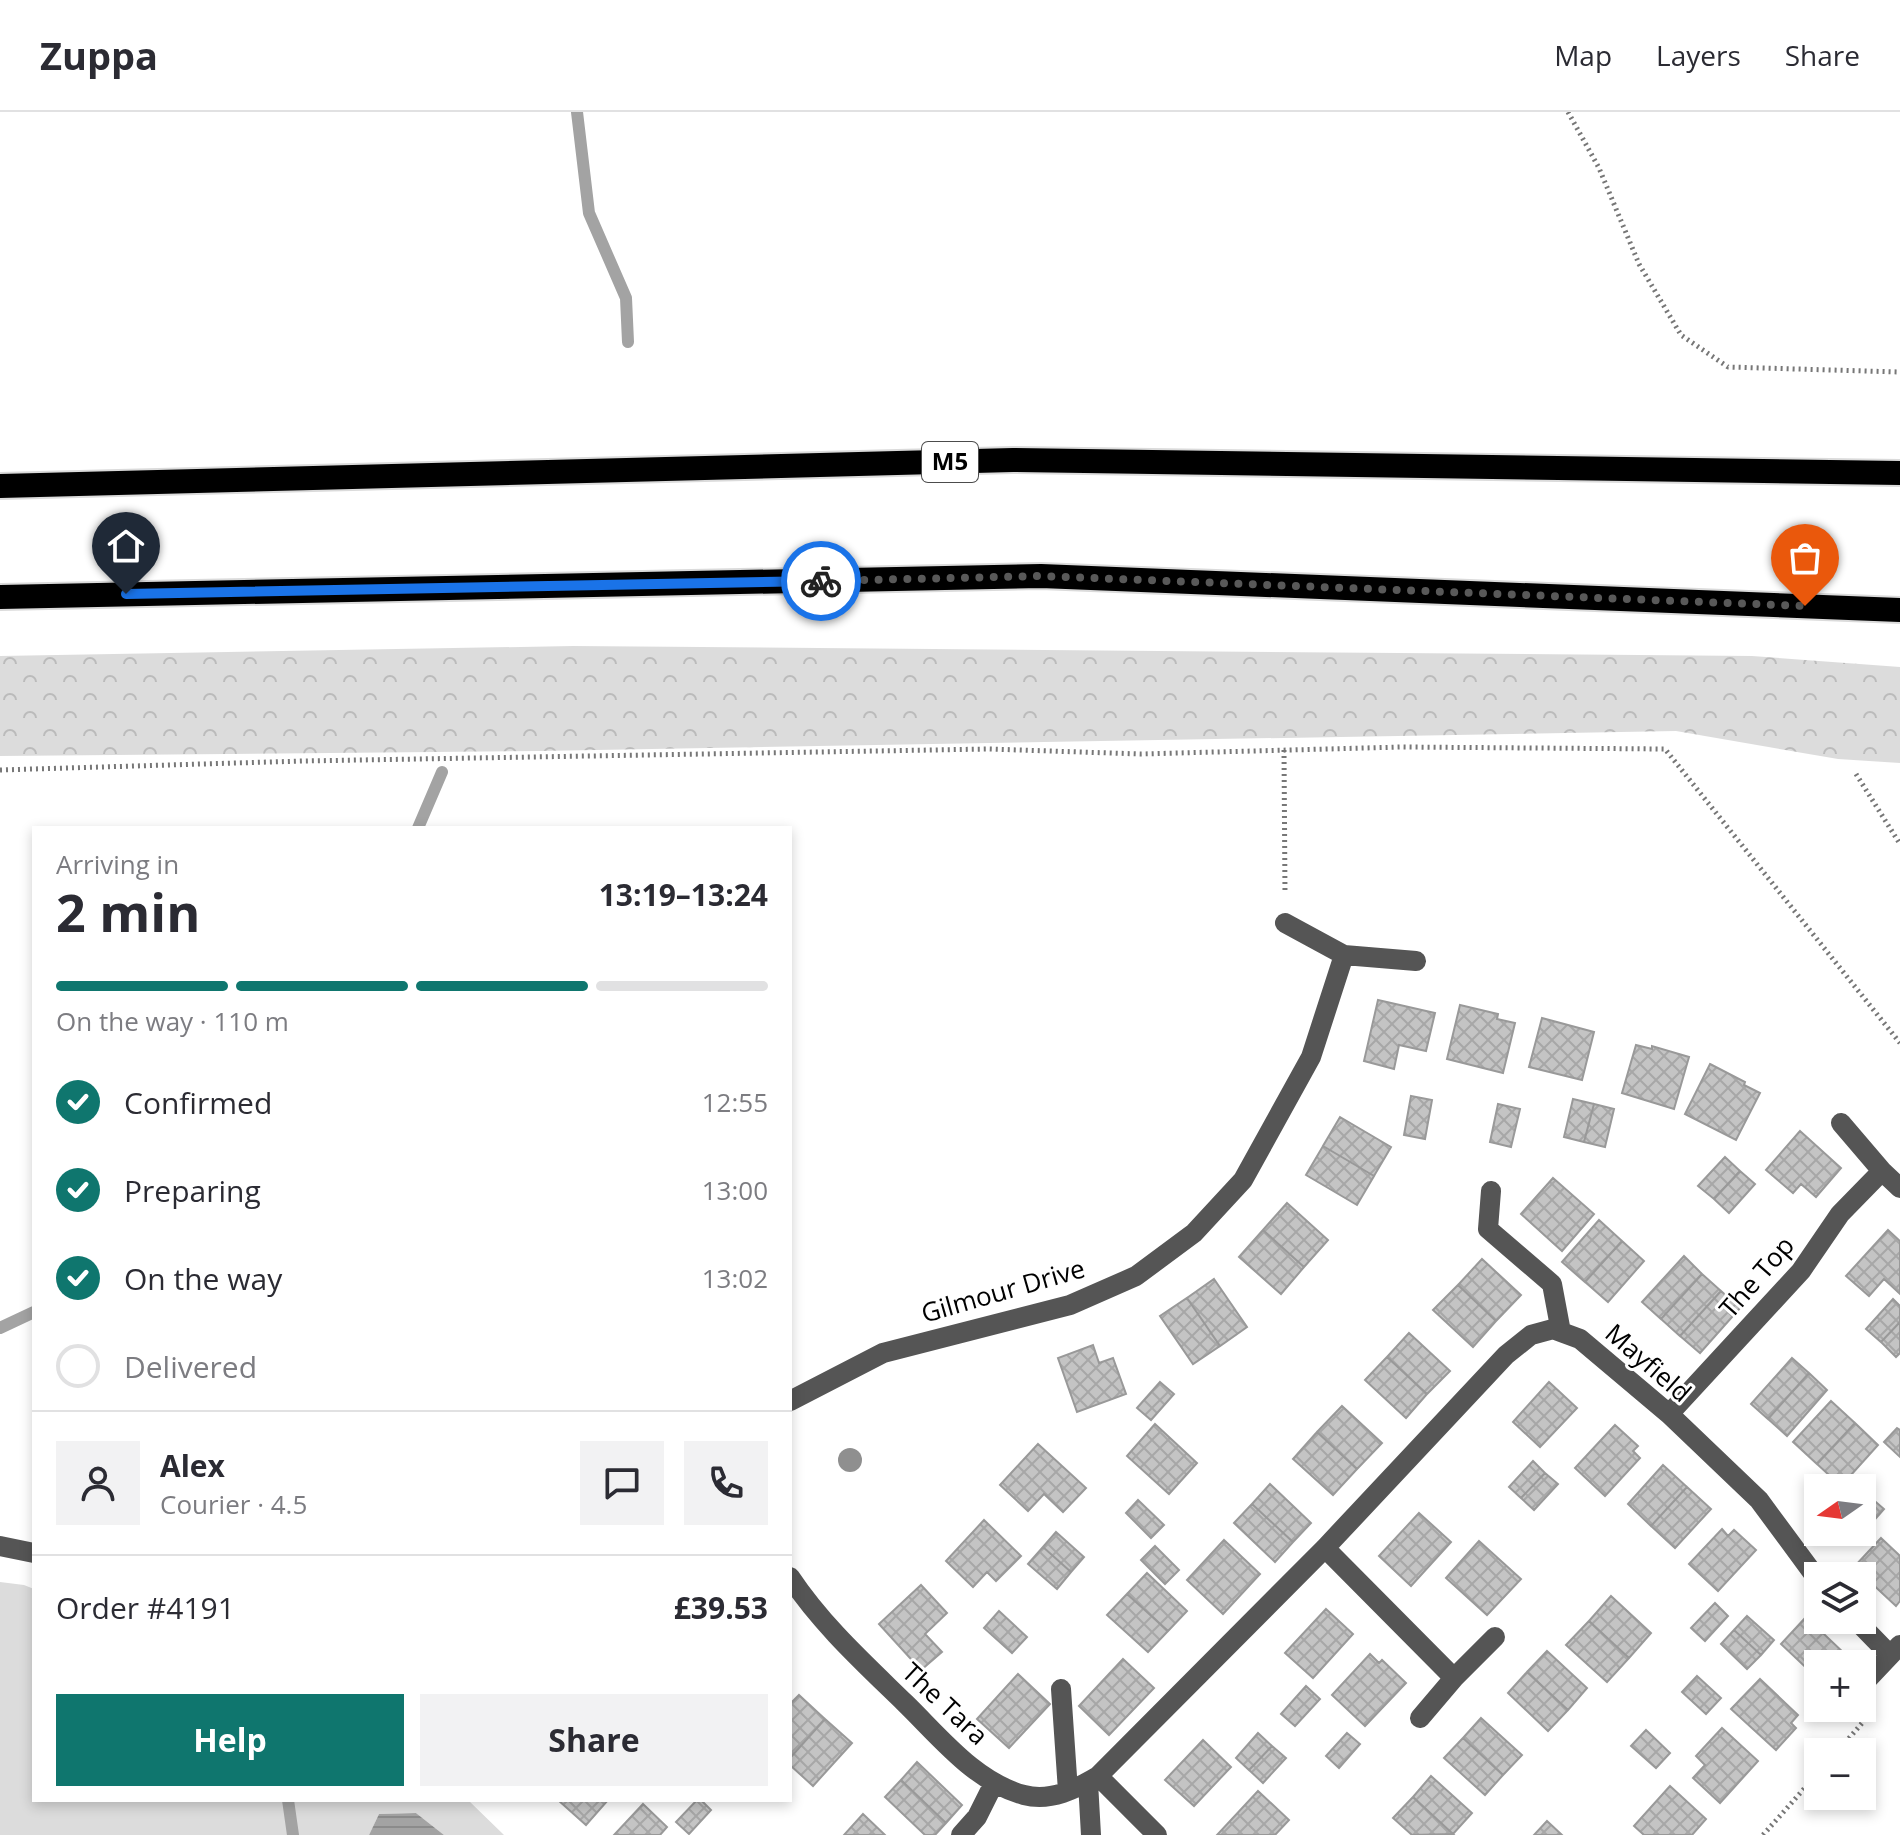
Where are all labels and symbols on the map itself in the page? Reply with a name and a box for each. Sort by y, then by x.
road number: M5 [922,442,978,482]
pin [92,512,160,594]
pin [1771,524,1839,606]
courier [781,541,861,621]
street label: The Top [1711,1228,1802,1325]
street label: Gilmour Drive [917,1249,1089,1331]
street label: Mayfield [1598,1315,1699,1410]
north arrow [1804,1474,1876,1546]
street label: The Tara [895,1654,997,1752]

